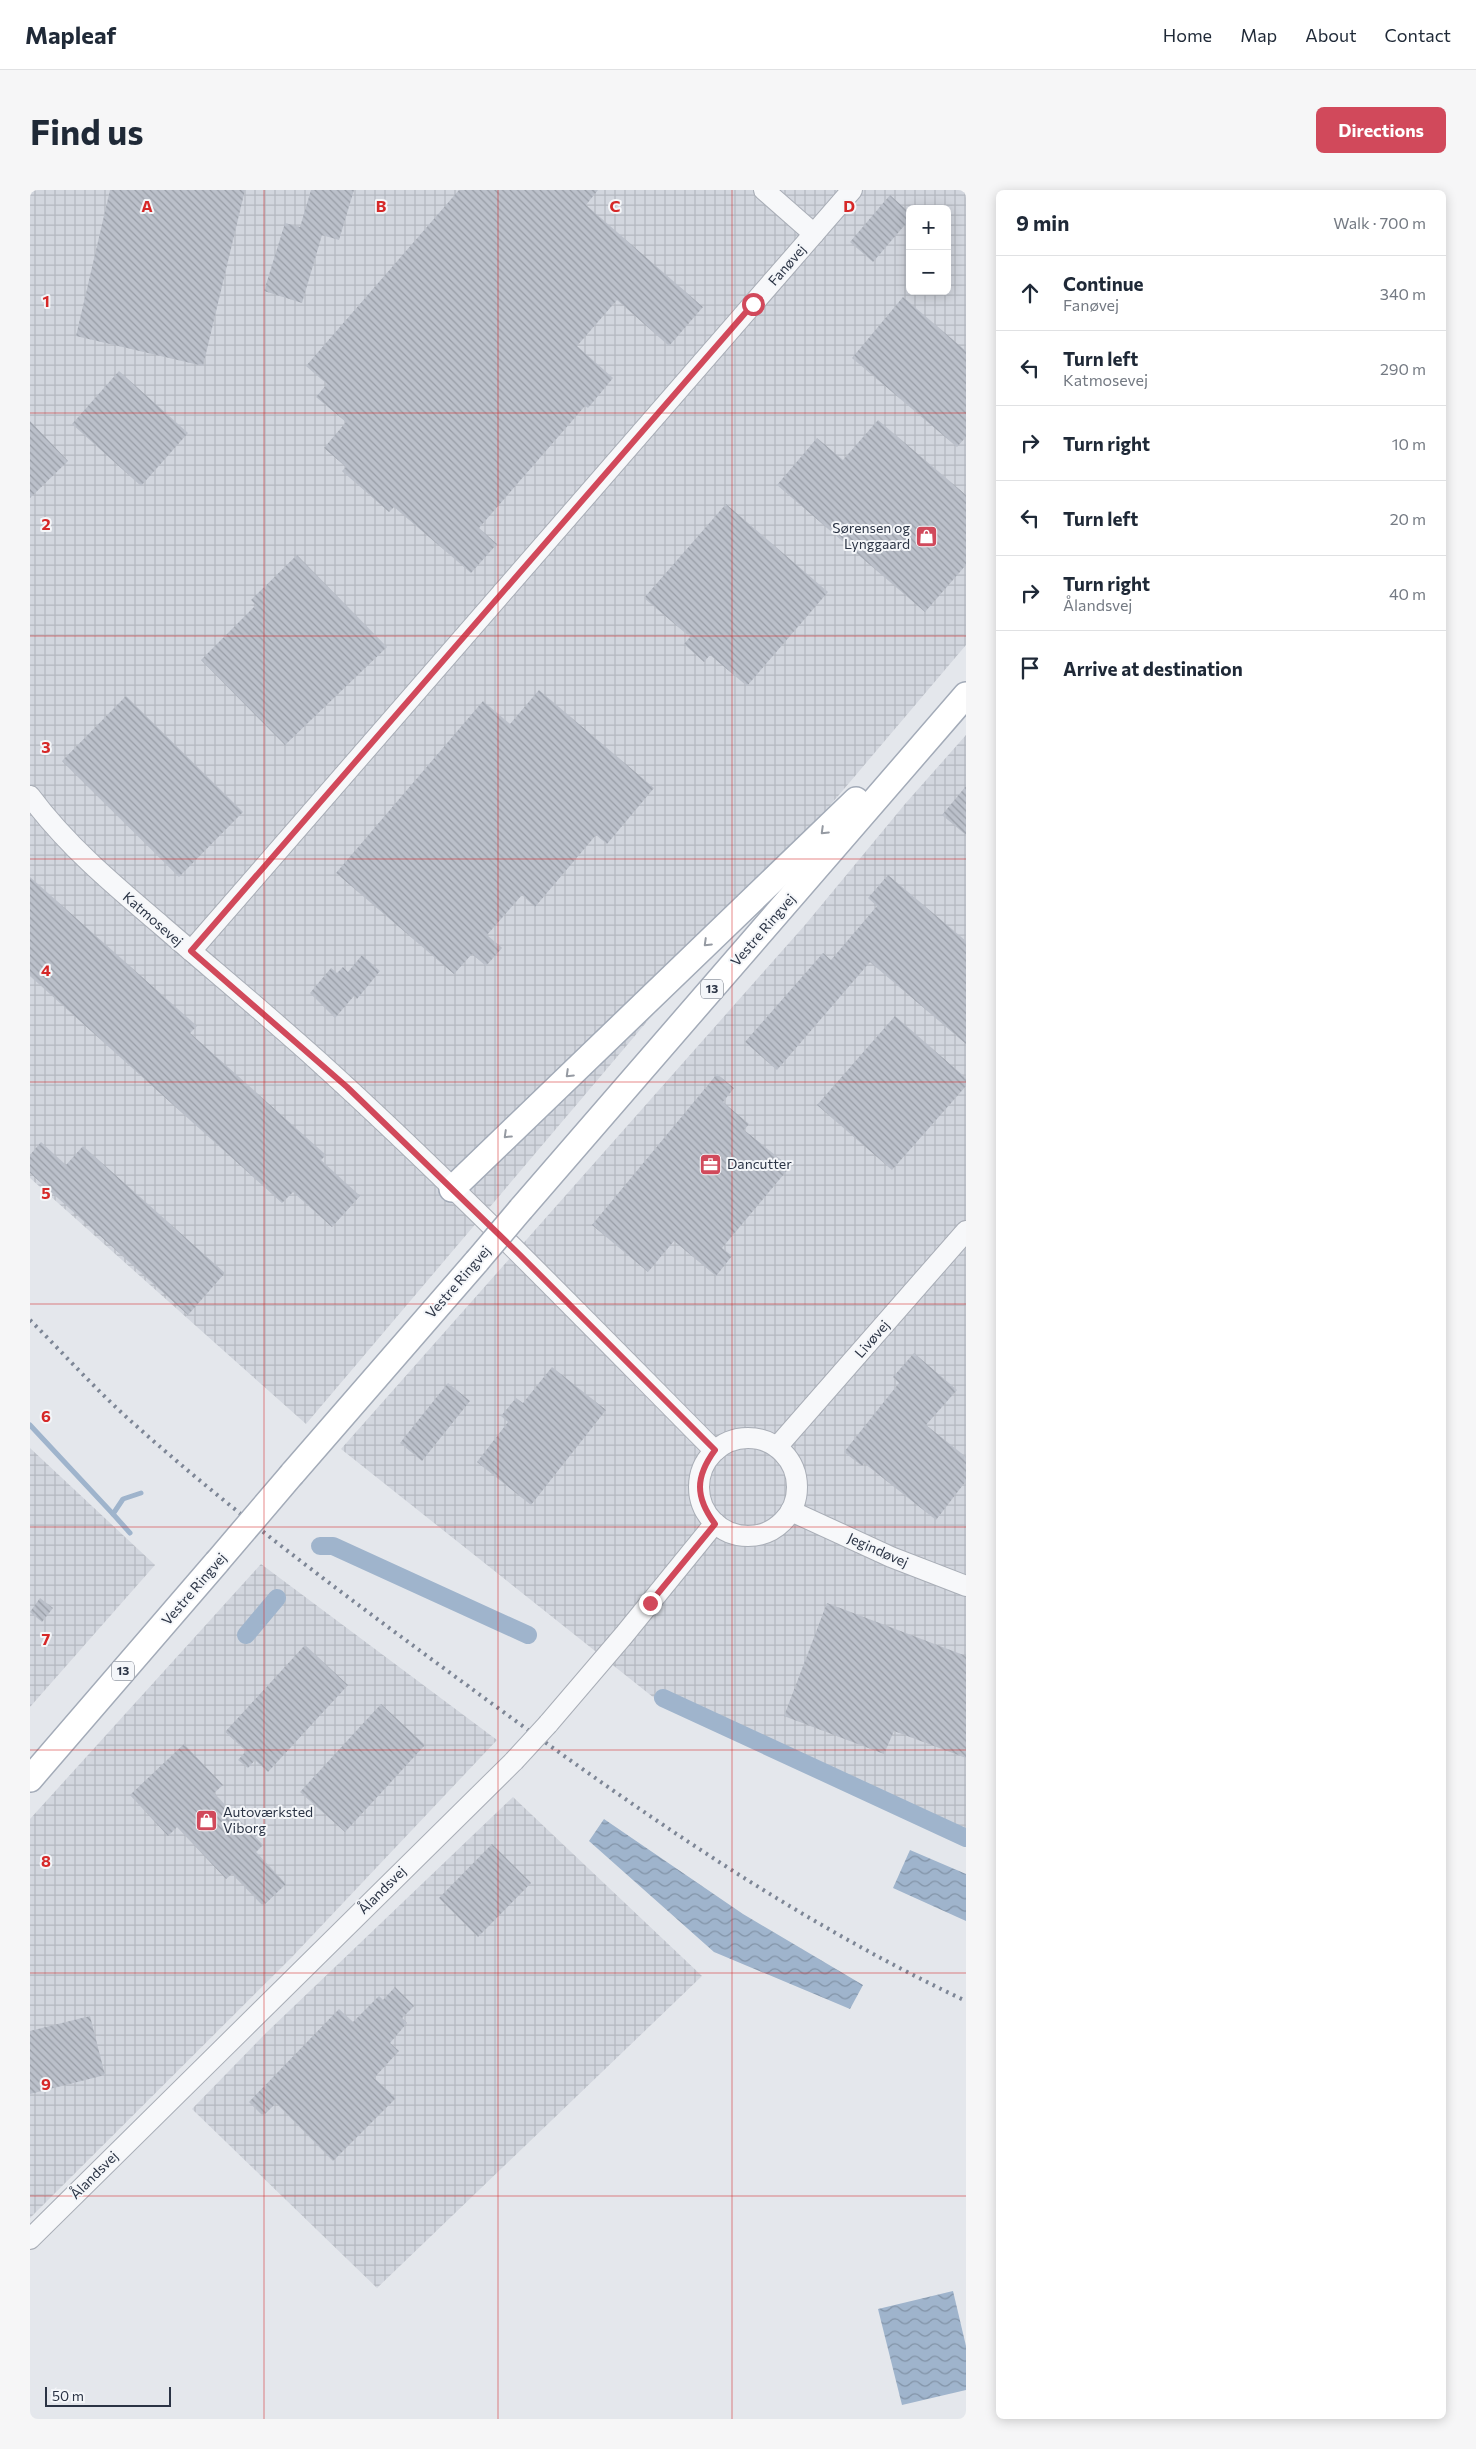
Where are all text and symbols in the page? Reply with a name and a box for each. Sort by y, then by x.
text: Mapleaf [25,20,116,49]
text: Home [1163,24,1212,46]
text: Map [1240,24,1277,46]
text: About [1305,24,1357,46]
text: Contact [1385,24,1451,46]
button: Directions [1316,107,1446,153]
text: Find us [30,109,144,152]
text: A [141,196,153,215]
text: B [376,196,387,215]
text: C [610,196,621,215]
text: D [843,196,855,215]
map controls [906,205,951,295]
button: + [906,205,951,250]
text: 9 min [1016,210,1069,235]
text: Walk · 700 m [1333,213,1426,232]
street label: Fanøvej [764,241,809,289]
button: − [906,250,951,295]
text: Continue [1063,272,1143,295]
icon: ahead [1016,279,1044,307]
text: 340 m [1380,284,1426,303]
text: 1 [42,291,50,310]
route start [742,293,765,316]
text: Fanøvej [1063,295,1119,314]
text: Turn left [1063,347,1138,370]
icon: left [1016,354,1044,382]
text: 290 m [1380,359,1426,378]
text: Katmosevej [1063,370,1148,389]
icon: right [1016,429,1044,457]
text: Turn right [1063,432,1150,455]
text: 10 m [1392,434,1426,453]
icon: left [1016,504,1044,532]
text: Turn left [1063,507,1138,530]
text: 20 m [1390,509,1426,528]
text: 2 [41,514,51,533]
place label: Sørensen og Lynggaard [832,519,910,552]
shop icon: Sørensen og Lynggaard [914,524,938,548]
text: Turn right [1063,572,1150,595]
icon: right [1016,579,1044,607]
text: 40 m [1389,584,1426,603]
text: Ålandsvej [1063,595,1132,614]
icon: arrive [1016,654,1044,682]
text: Arrive at destination [1063,657,1243,680]
text: 3 [41,737,51,756]
one-way arrow [821,825,830,834]
street label: Katmosevej [120,888,187,949]
street label: Vestre Ringvej [727,890,799,969]
one-way arrow [703,937,712,946]
text: 4 [41,960,51,979]
road number: 13 [701,980,723,999]
one-way arrow [566,1068,575,1077]
one-way arrow [504,1129,513,1138]
office icon: Dancutter [699,1152,723,1176]
place label: Dancutter [727,1155,792,1172]
text: 5 [41,1183,51,1202]
street label: Vestre Ringvej [422,1242,494,1321]
street label: Livøvej [851,1316,893,1361]
text: 6 [41,1406,51,1425]
street label: Jegindøvej [845,1529,911,1570]
street label: Vestre Ringvej [158,1549,230,1628]
route end [639,1592,662,1615]
text: 7 [42,1629,51,1648]
road number: 13 [112,1662,134,1680]
place label: Autoværksted Viborg [223,1803,313,1836]
shop icon: Autoværksted Viborg [195,1808,219,1832]
text: 8 [41,1851,51,1870]
street label: Ålandsvej [354,1862,409,1917]
text: 9 [41,2074,51,2093]
street label: Ålandsvej [66,2147,121,2202]
scale bar [45,2384,171,2407]
text: 50 m [52,2387,84,2404]

